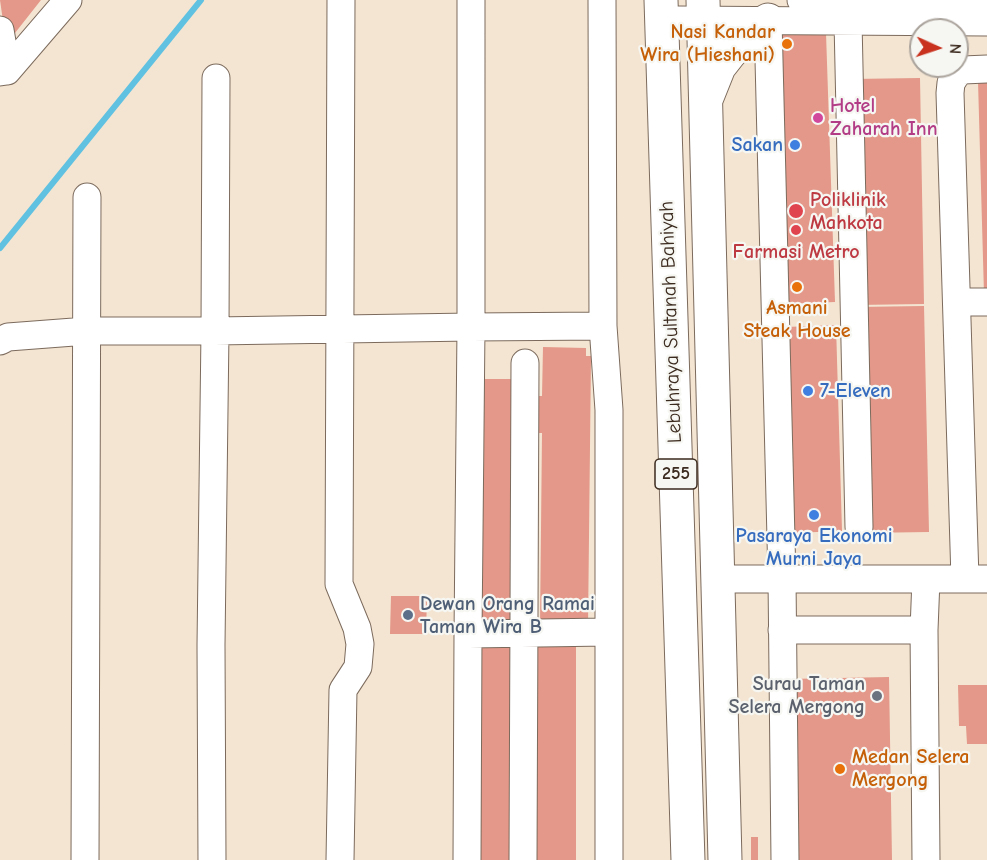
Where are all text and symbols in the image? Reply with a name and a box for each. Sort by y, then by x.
north arrow [909,18,969,78]
place label: Nasi Kandar Wira (Hieshani) [640,20,775,67]
marker: Nasi Kandar Wira (Hieshani) [780,37,794,51]
text: N [946,43,964,55]
place label: Hotel Zaharah Inn [830,94,937,141]
marker: Hotel Zaharah Inn [811,111,825,125]
place label: Sakan [731,133,783,157]
marker: Sakan [788,138,802,152]
place label: Poliklinik Mahkota [810,188,886,235]
street label: Lebuhraya Sultanah Bahiyah [655,200,687,444]
marker: Poliklinik Mahkota [787,202,805,220]
marker: Farmasi Metro [789,223,803,237]
place label: Farmasi Metro [732,240,860,264]
marker: Asmani Steak House [790,280,804,294]
place label: Asmani Steak House [743,296,851,343]
place label: 7-Eleven [820,379,891,403]
marker: 7-Eleven [801,384,815,398]
road number: 255 [655,459,697,489]
marker: Pasaraya Ekonomi Murni Jaya [807,508,821,522]
place label: Pasaraya Ekonomi Murni Jaya [735,524,893,571]
place label: Dewan Orang Ramai Taman Wira B [420,592,595,639]
marker: Dewan Orang Ramai Taman Wira B [401,608,415,622]
place label: Surau Taman Selera Mergong [728,672,865,719]
marker: Surau Taman Selera Mergong [870,689,884,703]
place label: Medan Selera Mergong [852,745,969,792]
marker: Medan Selera Mergong [833,762,847,776]

